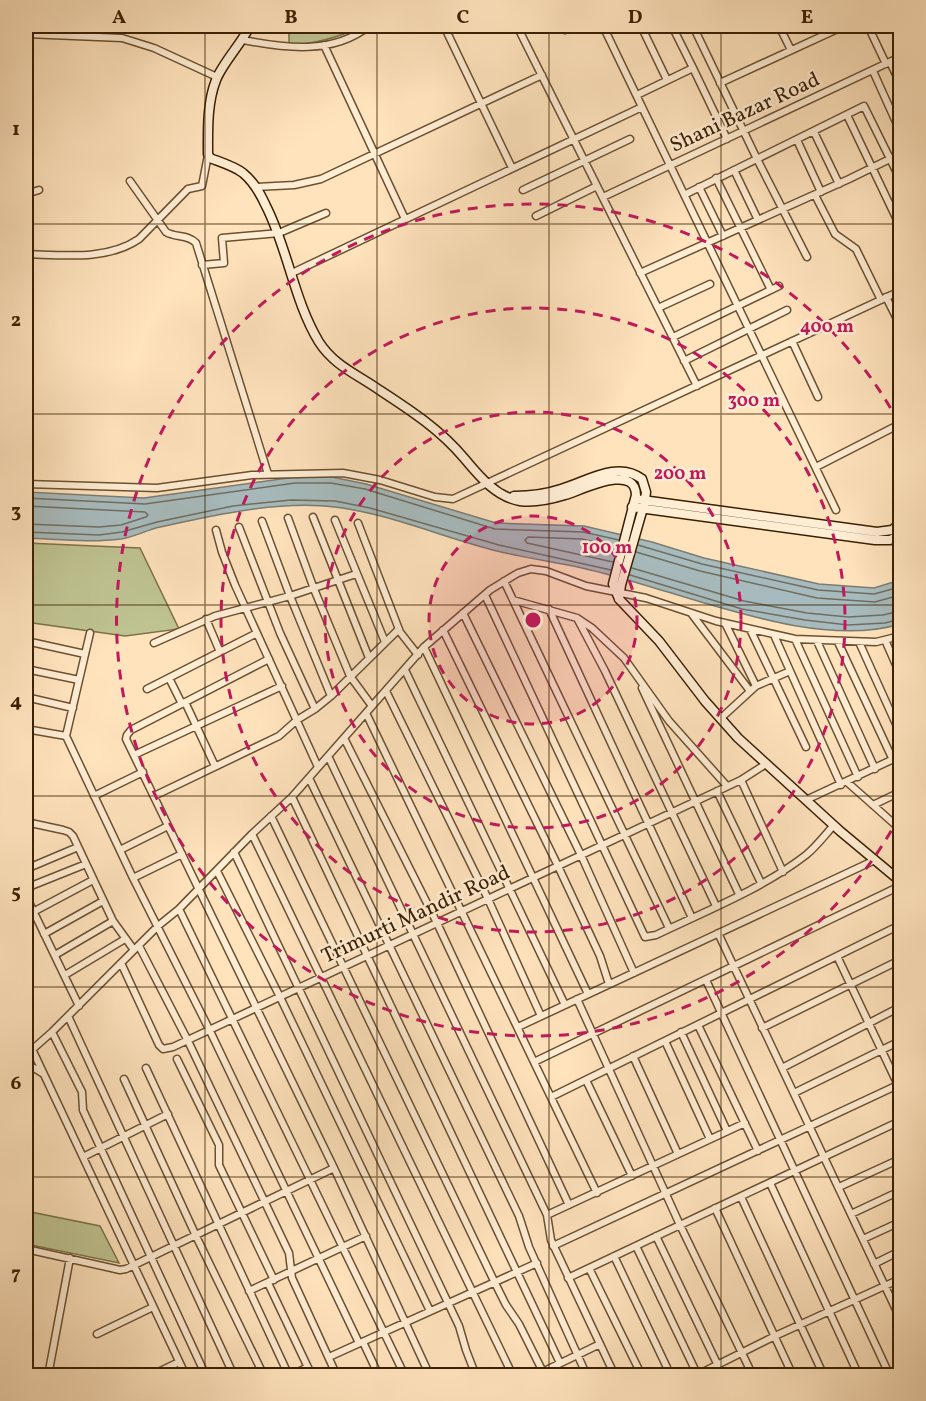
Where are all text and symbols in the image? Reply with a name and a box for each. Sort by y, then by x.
text: A [112,4,126,32]
text: B [284,4,298,32]
text: C [457,4,470,32]
text: D [628,4,642,32]
text: E [801,4,813,32]
street label: Shani Bazar Road [665,66,825,160]
text: 1 [12,116,20,144]
text: 2 [11,307,21,335]
text: 400 m [800,315,854,340]
text: 300 m [728,389,780,414]
text: 200 m [654,462,706,487]
text: 3 [11,498,21,526]
text: 100 m [582,536,632,561]
centre of rings [523,610,543,630]
text: 4 [10,688,22,716]
street label: Trimurti Mandir Road [317,859,515,971]
text: 5 [11,879,21,907]
text: 6 [11,1070,22,1098]
text: 7 [11,1260,21,1288]

